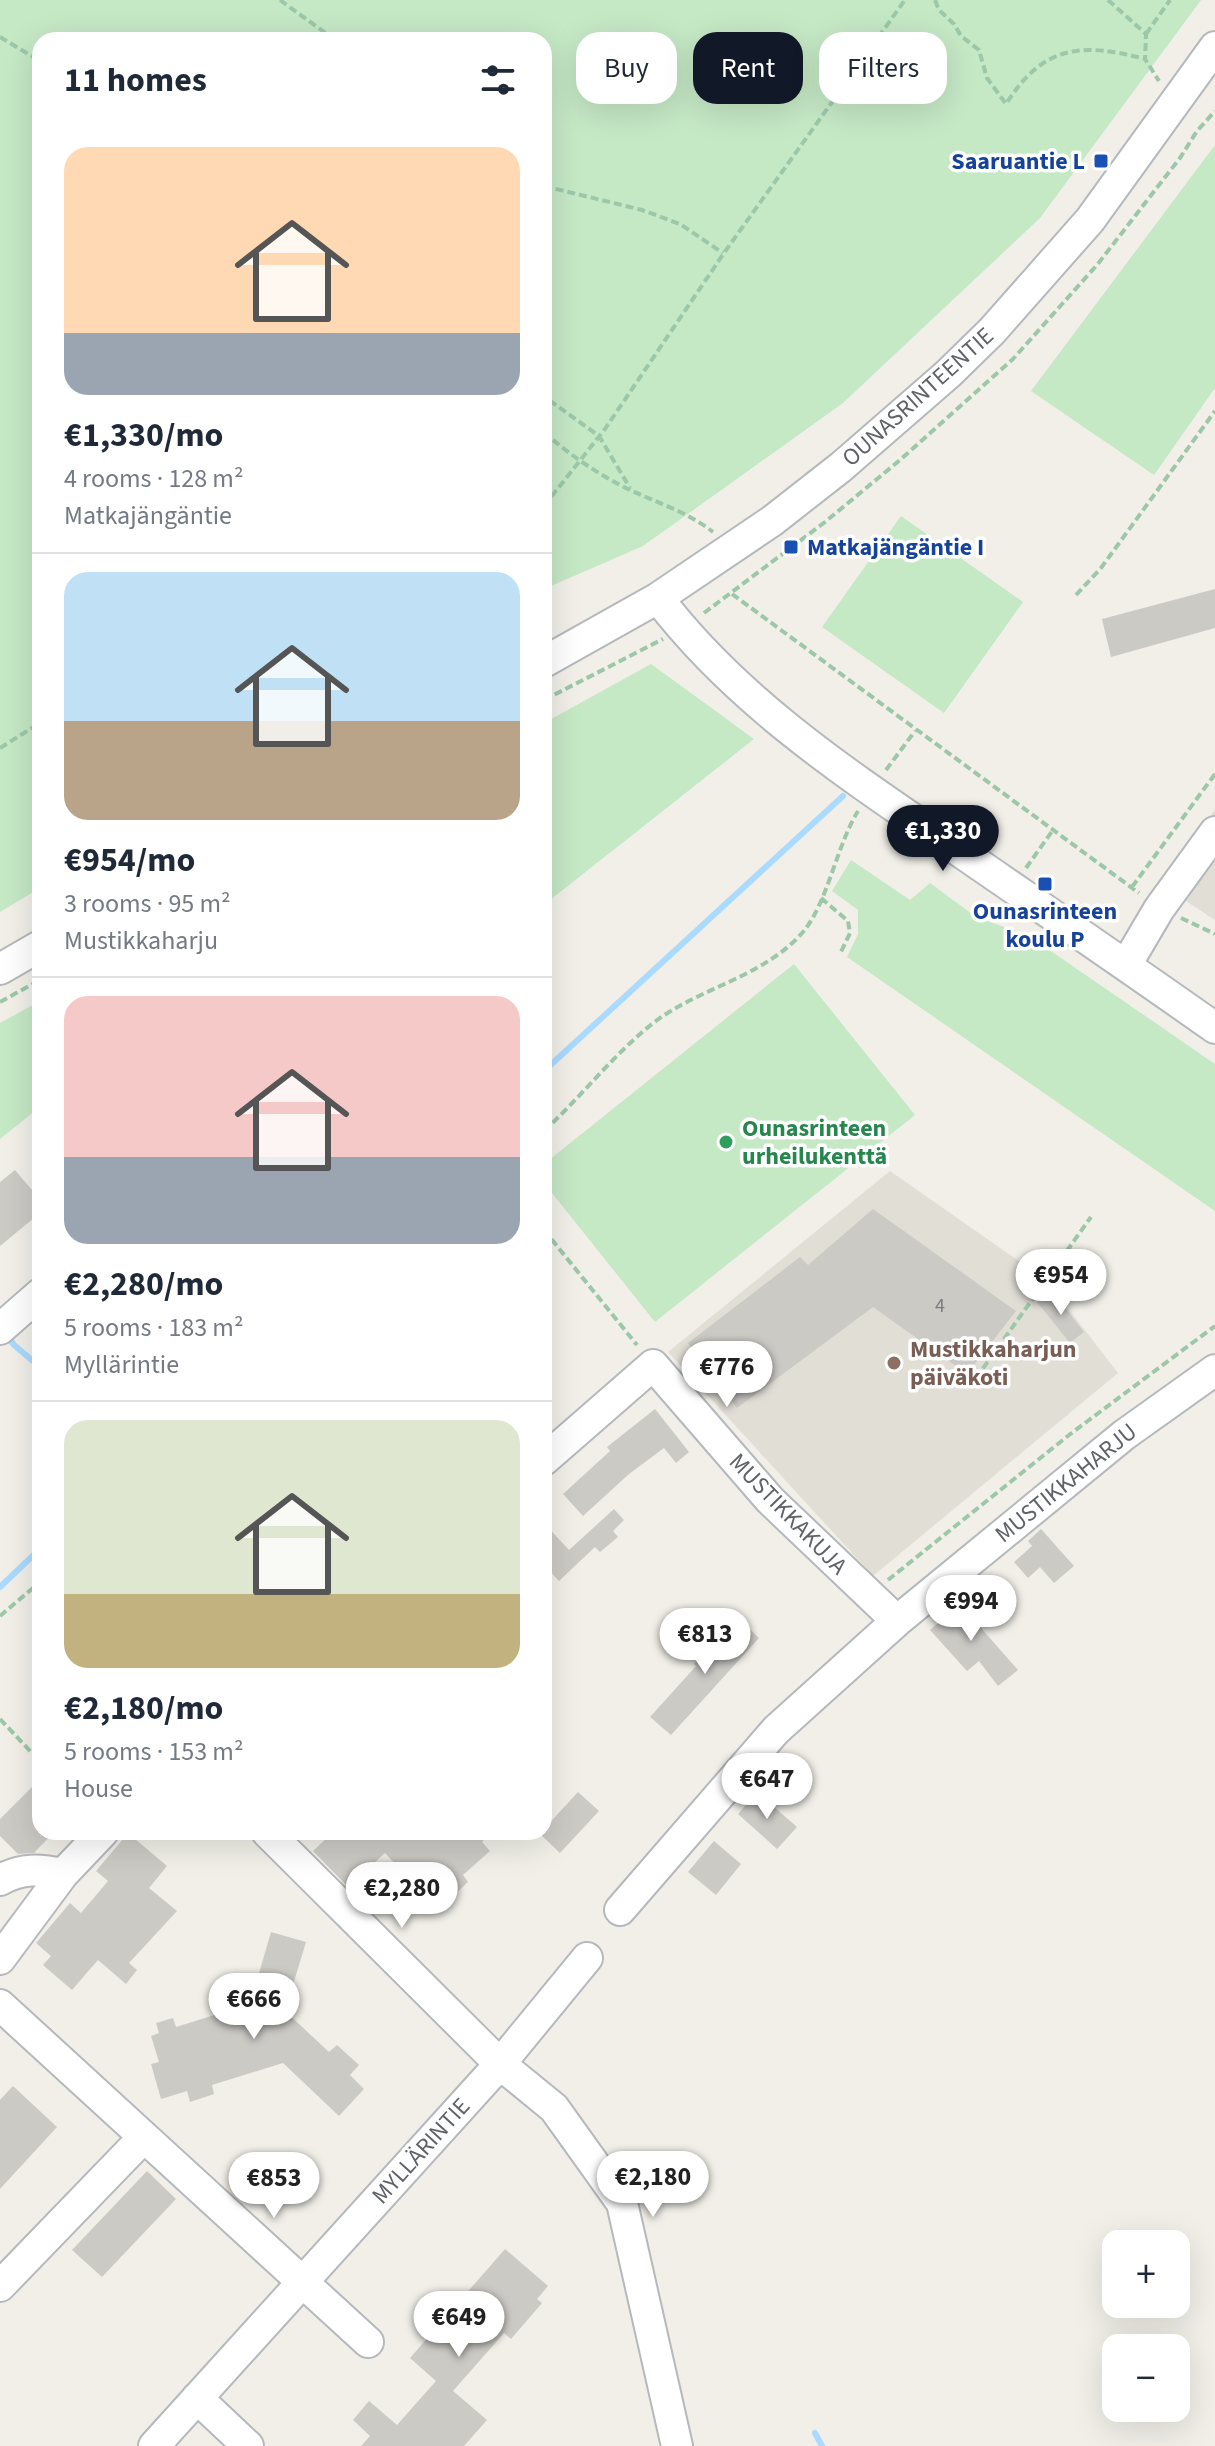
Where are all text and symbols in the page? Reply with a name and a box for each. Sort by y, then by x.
chip: Buy [576,32,677,104]
chip: Rent [693,32,803,104]
chip: Filters [819,32,947,104]
text: 11 homes [64,56,207,105]
icon: filters [476,58,520,102]
place label: Saaruantie L [951,144,1085,179]
marker: Saaruantie L [1092,152,1110,170]
icon: home [220,199,364,343]
street label: OUNASRINTEENTIE [834,319,1002,475]
text: €1,330/mo [64,411,224,460]
text: 4 rooms · 128 m² [64,460,243,497]
text: Matkajängäntie [64,497,232,534]
place label: Matkajängäntie I [807,530,984,565]
marker: Matkajängäntie I [782,538,800,556]
icon: home [220,624,364,768]
pin: €1,330 [878,805,1008,873]
text: €1,330 [905,812,981,849]
text: €954/mo [64,836,195,885]
marker: Ounasrinteen koulu P [1036,875,1054,893]
text: 3 rooms · 95 m² [64,885,231,922]
place label: Ounasrinteen koulu P [973,894,1117,957]
text: Mustikkaharju [64,922,218,959]
icon: home [220,1048,364,1192]
place label: Ounasrinteen urheilukenttä [742,1111,887,1174]
marker: Ounasrinteen urheilukenttä [717,1133,735,1151]
pin: €954 [1014,1249,1108,1317]
text: €954 [1034,1256,1088,1293]
text: €2,280/mo [64,1260,224,1309]
house number: 4 [935,1292,945,1320]
text: 5 rooms · 183 m² [64,1309,243,1346]
place label: Mustikkaharjun päiväkoti [910,1332,1077,1395]
pin: €776 [680,1341,774,1409]
text: Myllärintie [64,1346,179,1383]
text: €776 [700,1348,754,1385]
marker: Mustikkaharjun päiväkoti [885,1354,903,1372]
street label: MUSTIKKAHARJU [987,1415,1145,1551]
street label: MUSTIKKAKUJA [721,1445,855,1583]
icon: home [220,1472,364,1616]
pin: €994 [924,1575,1018,1643]
text: €994 [944,1582,998,1619]
pin: €813 [658,1608,752,1676]
text: €813 [678,1615,732,1652]
text: €2,180/mo [64,1684,224,1733]
text: 5 rooms · 153 m² [64,1733,243,1770]
pin: €647 [720,1753,814,1821]
text: €647 [740,1760,794,1797]
text: House [64,1770,133,1807]
pin: €2,280 [337,1862,467,1930]
text: €2,280 [364,1869,440,1906]
pin: €666 [207,1973,301,2041]
text: €666 [227,1980,281,2017]
street label: MYLLÄRINTIE [364,2090,478,2212]
pin: €2,180 [588,2151,718,2219]
pin: €853 [227,2152,321,2220]
text: €2,180 [615,2158,691,2195]
text: €853 [247,2159,301,2196]
map controls [1102,2230,1190,2422]
button: + [1102,2230,1190,2318]
pin: €649 [412,2291,506,2359]
text: €649 [432,2298,486,2335]
button: − [1102,2334,1190,2422]

